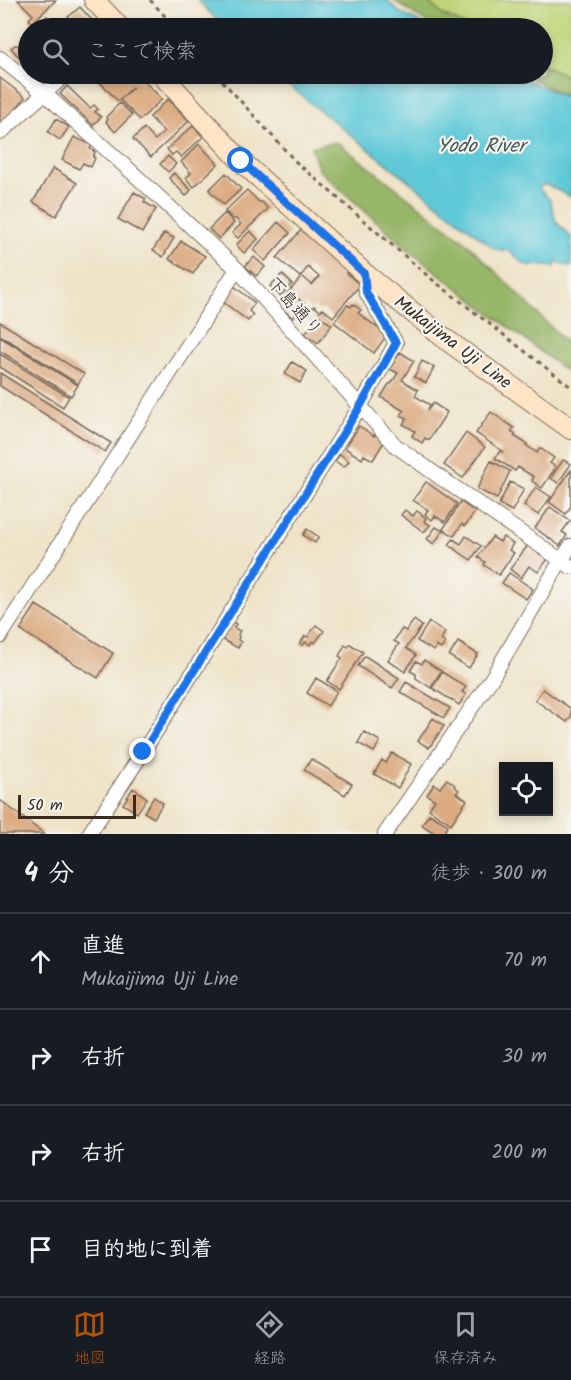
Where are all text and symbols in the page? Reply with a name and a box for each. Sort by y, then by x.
search box [18,18,553,84]
icon: search [39,35,72,68]
text: ここで検索 [87,35,197,70]
water label: Yodo River [437,131,529,163]
route start [227,147,253,173]
street label: 下島通り [259,271,329,343]
street label: Mukaijima Uji Line [387,289,517,397]
route end [129,738,155,764]
map controls [499,762,553,816]
button: locate [499,762,553,816]
scale bar [18,792,136,820]
text: 50 m [27,793,63,818]
text: 4 分 [24,853,74,895]
text: 徒歩 · 300 m [431,858,547,890]
text: 直進 [81,929,125,964]
icon: ahead [24,945,57,978]
text: 70 m [504,945,547,977]
text: Mukaijima Uji Line [81,964,238,996]
icon: right [24,1041,57,1074]
text: 右折 [81,1041,125,1076]
text: 30 m [502,1041,547,1073]
icon: right [24,1137,57,1170]
text: 右折 [81,1137,125,1172]
text: 200 m [491,1137,547,1169]
icon: arrive [24,1233,57,1266]
text: 目的地に到着 [81,1233,213,1268]
tab: 地図 [73,1308,106,1371]
tab: 経路 [253,1308,286,1371]
tab: 保存済み [433,1308,497,1371]

